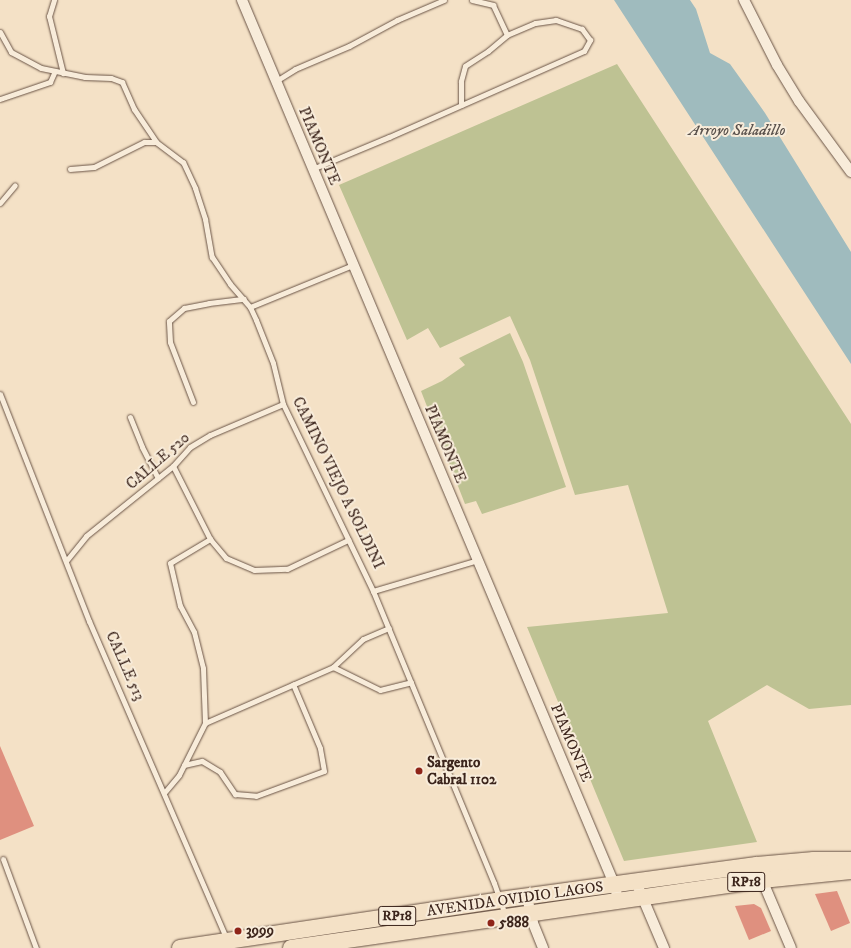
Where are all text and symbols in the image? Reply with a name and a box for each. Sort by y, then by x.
street label: PIAMONTE [295,104,343,188]
water label: Arroyo Saladillo [689,120,785,140]
street label: CAMINO VIEJO A SOLDINI [288,394,388,572]
street label: PIAMONTE [421,402,469,486]
street label: CALLE 520 [123,429,193,493]
street label: CALLE 513 [102,629,148,703]
street label: PIAMONTE [547,701,595,785]
place label: Sargento Cabral 1102 [427,753,496,788]
marker: Sargento Cabral 1102 [414,766,424,776]
road number: RP18 [727,870,765,894]
street label: AVENIDA OVIDIO LAGOS [426,878,604,920]
road number: RP18 [378,904,416,928]
place label: 5888 [499,914,529,932]
marker: 5888 [486,918,496,928]
place label: 3999 [246,922,274,940]
marker: 3999 [233,926,243,936]

